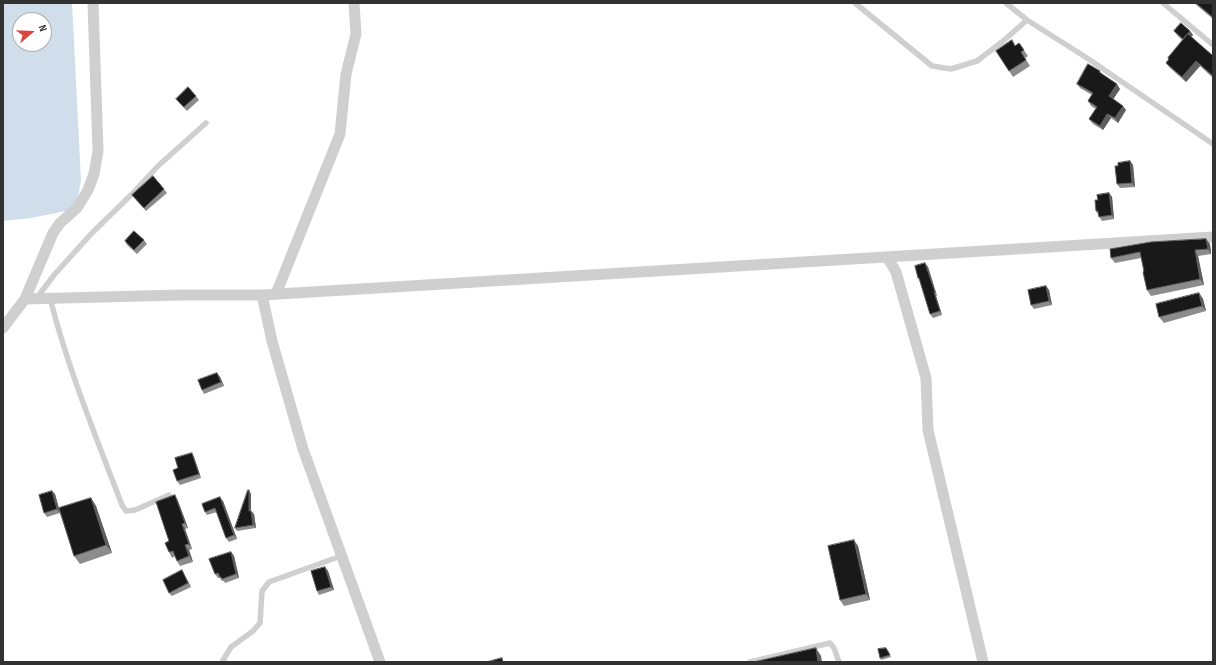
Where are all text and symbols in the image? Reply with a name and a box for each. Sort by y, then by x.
north arrow [12,12,52,52]
text: N [36,23,50,33]

